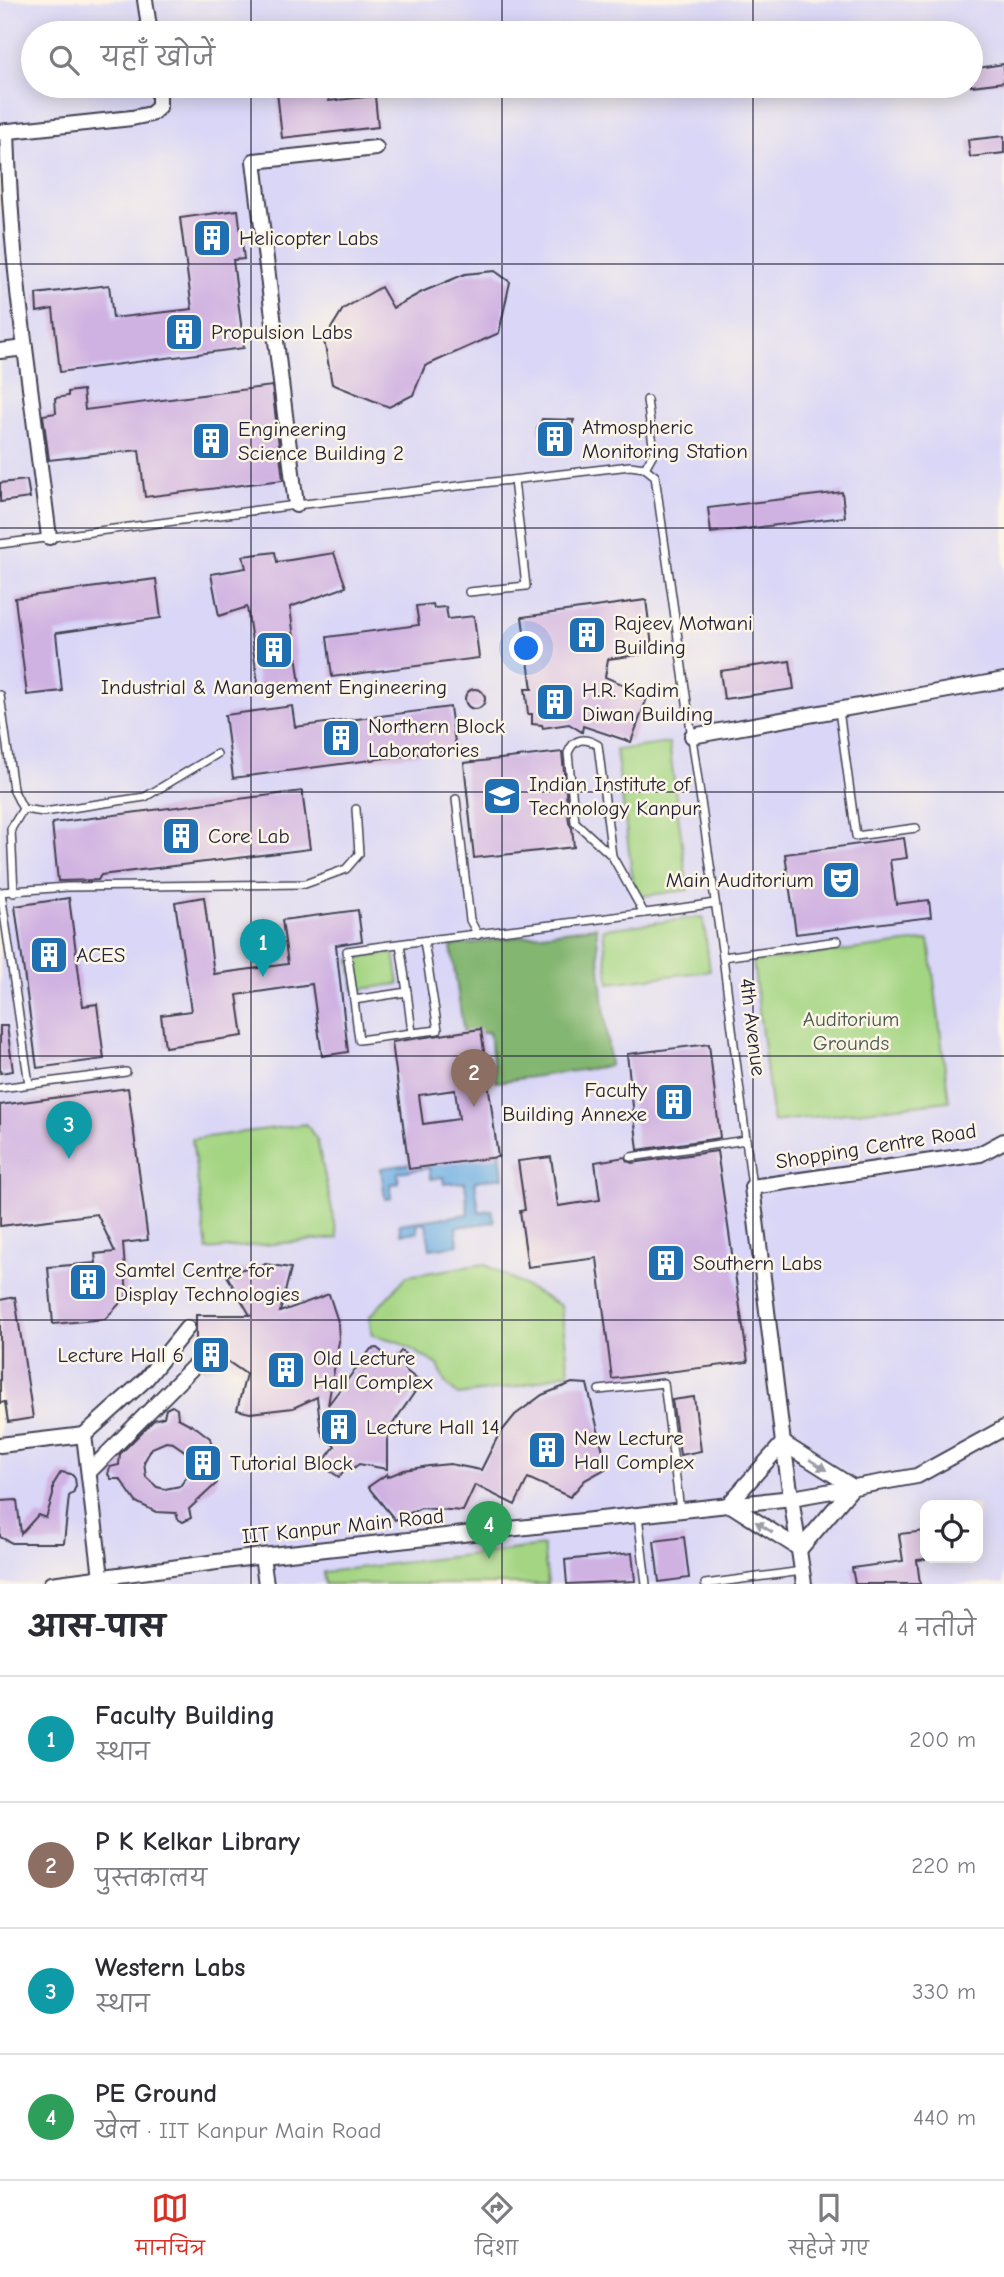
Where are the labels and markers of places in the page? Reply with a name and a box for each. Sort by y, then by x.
building icon: Helicopter Labs [191,217,233,259]
place label: Helicopter Labs [239,226,378,250]
building icon: Propulsion Labs [163,311,205,353]
place label: Propulsion Labs [211,320,352,344]
place label: Atmospheric Monitoring Station [582,415,748,463]
place label: Engineering Science Building 2 [238,417,404,465]
building icon: Atmospheric Monitoring Station [534,418,576,460]
building icon: Engineering Science Building 2 [190,420,232,462]
place label: Rajeev Motwani Building [614,611,753,659]
building icon: Rajeev Motwani Building [566,614,608,656]
building icon: Industrial & Management Engineering [253,629,295,671]
place label: Industrial & Management Engineering [101,675,447,699]
place label: H.R. Kadim Diwan Building [582,678,713,726]
building icon: H.R. Kadim Diwan Building [534,681,576,723]
place label: Northern Block Laboratories [368,714,505,762]
building icon: Northern Block Laboratories [320,717,362,759]
place label: Indian Institute of Technology Kanpur [529,772,701,820]
school or university icon: Indian Institute of Technology Kanpur [481,775,523,817]
building icon: Core Lab [160,815,202,857]
place label: Core Lab [208,824,290,848]
theatre icon: Main Auditorium [820,859,862,901]
place label: Main Auditorium [666,868,814,892]
pin: 1 [240,919,286,977]
building icon: ACES [28,934,70,976]
place label: ACES [76,943,125,967]
pin: 2 [451,1049,497,1107]
place label: Faculty Building Annexe [502,1078,648,1126]
building icon: Faculty Building Annexe [653,1081,695,1123]
pin: 3 [46,1101,92,1159]
building icon: Southern Labs [645,1242,687,1284]
place label: Southern Labs [693,1251,822,1275]
place label: Samtel Centre for Display Technologies [115,1258,299,1306]
building icon: Samtel Centre for Display Technologies [67,1261,109,1303]
building icon: Lecture Hall 6 [190,1334,232,1376]
place label: Lecture Hall 6 [57,1343,184,1367]
place label: Old Lecture Hall Complex [313,1346,433,1394]
building icon: Old Lecture Hall Complex [265,1349,307,1391]
building icon: Lecture Hall 14 [318,1406,360,1448]
place label: Lecture Hall 14 [366,1415,500,1439]
place label: New Lecture Hall Complex [574,1426,694,1474]
building icon: New Lecture Hall Complex [526,1429,568,1471]
building icon: Tutorial Block [182,1442,224,1484]
place label: Tutorial Block [230,1451,353,1475]
pin: 4 [466,1501,512,1559]

